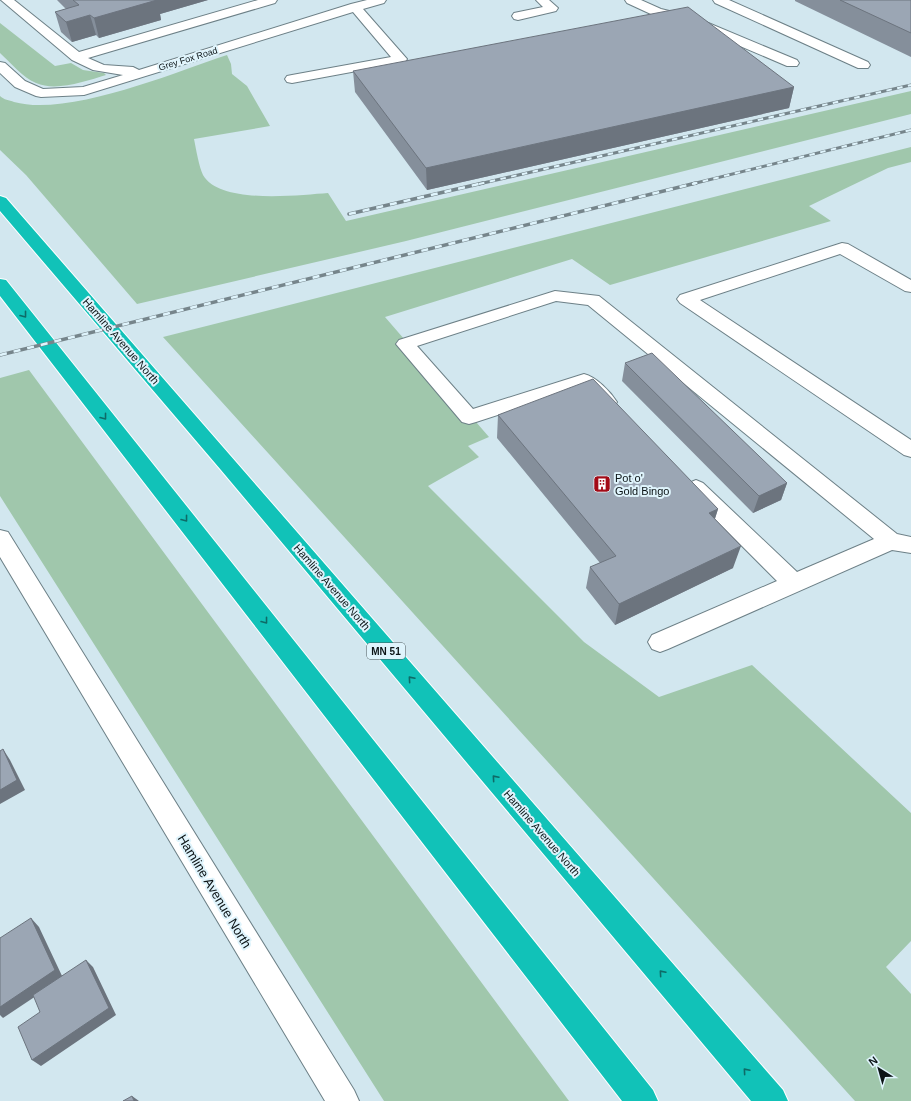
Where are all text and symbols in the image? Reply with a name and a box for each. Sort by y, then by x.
street label: Grey Fox Road [157,45,219,73]
street label: Hamline Avenue North [80,296,162,386]
one-way arrow [19,310,26,317]
one-way arrow [100,412,107,419]
place label: Pot o' Gold Bingo [615,472,669,497]
building icon: Pot o' Gold Bingo [592,474,612,494]
one-way arrow [180,514,187,521]
street label: Hamline Avenue North [291,542,373,632]
one-way arrow [260,617,267,624]
road number: MN 51 [367,643,405,659]
one-way arrow [408,676,416,684]
one-way arrow [493,775,500,783]
street label: Hamline Avenue North [501,788,583,878]
street label: Hamline Avenue North [175,832,254,951]
one-way arrow [659,970,666,977]
north arrow [859,1049,899,1089]
text: N [866,1054,880,1068]
one-way arrow [744,1069,751,1076]

